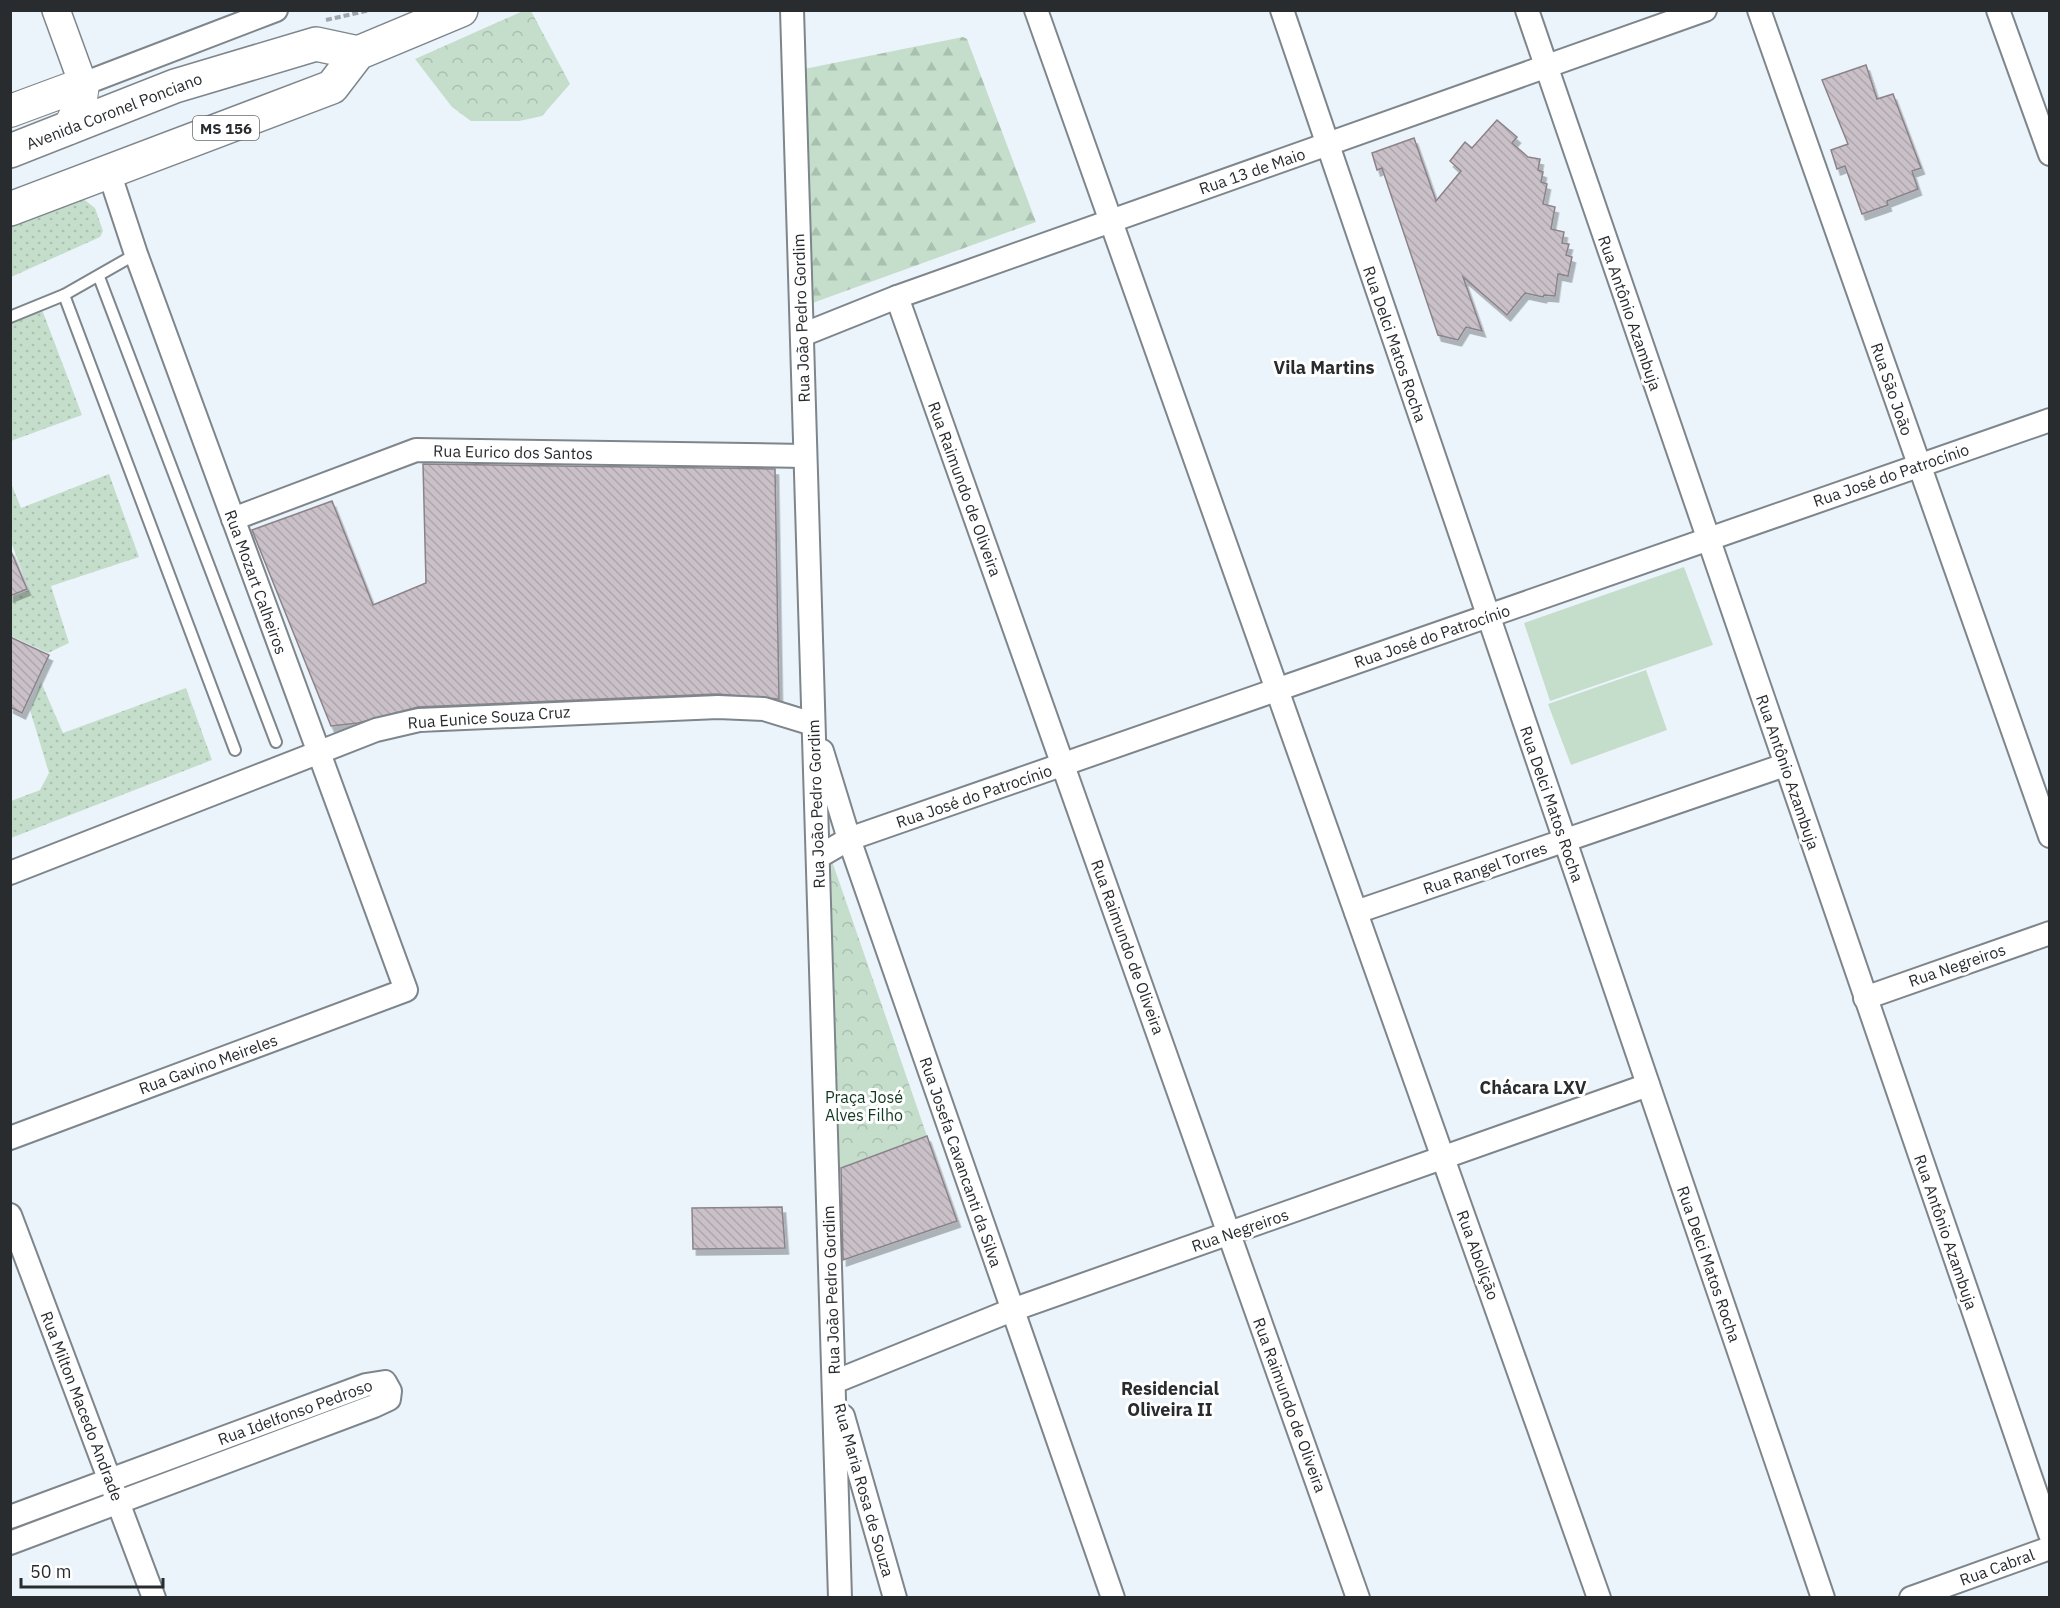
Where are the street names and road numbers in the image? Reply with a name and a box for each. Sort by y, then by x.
street label: Avenida Coronel Ponciano [23,68,205,154]
road number: MS 156 [193,116,259,140]
street label: Rua 13 de Maio [1196,143,1308,199]
street label: Rua João Pedro Gordim [788,233,814,403]
street label: Rua Antônio Azambuja [1594,233,1666,394]
street label: Rua Delci Matos Rocha [1359,263,1431,425]
street label: Rua São João [1867,340,1917,438]
street label: Rua Raimundo de Oliveira [924,399,1006,580]
street label: Rua José do Patrocínio [1810,439,1972,511]
street label: Rua Eurico dos Santos [433,441,593,463]
street label: Rua Mozart Calheiros [221,507,291,657]
street label: Rua José do Patrocínio [1351,600,1513,672]
street label: Rua Antônio Azambuja [1752,692,1824,853]
street label: Rua Eunice Souza Cruz [407,701,571,733]
street label: Rua João Pedro Gordim [803,719,829,889]
street label: Rua Delci Matos Rocha [1516,723,1588,885]
street label: Rua José do Patrocínio [893,760,1055,832]
street label: Rua Rangel Torres [1420,837,1550,899]
street label: Rua Raimundo de Oliveira [1087,857,1169,1038]
street label: Rua Negreiros [1906,939,2008,991]
street label: Rua Gavino Meireles [136,1030,280,1098]
street label: Rua Josefa Cavancanti da Silva [916,1054,1007,1270]
street label: Rua Antônio Azambuja [1910,1152,1982,1313]
street label: Rua Delci Matos Rocha [1673,1183,1745,1345]
street label: Rua Negreiros [1189,1204,1291,1256]
street label: Rua João Pedro Gordim [818,1205,844,1375]
street label: Rua Abolição [1453,1207,1503,1303]
street label: Rua Milton Macedo Andrade [37,1308,128,1504]
street label: Rua Raimundo de Oliveira [1249,1315,1331,1496]
street label: Rua Idelfonso Pedroso [215,1375,375,1449]
street label: Rua Maria Rosa de Souza [830,1401,898,1580]
street label: Rua Cabral [1957,1544,2037,1590]

